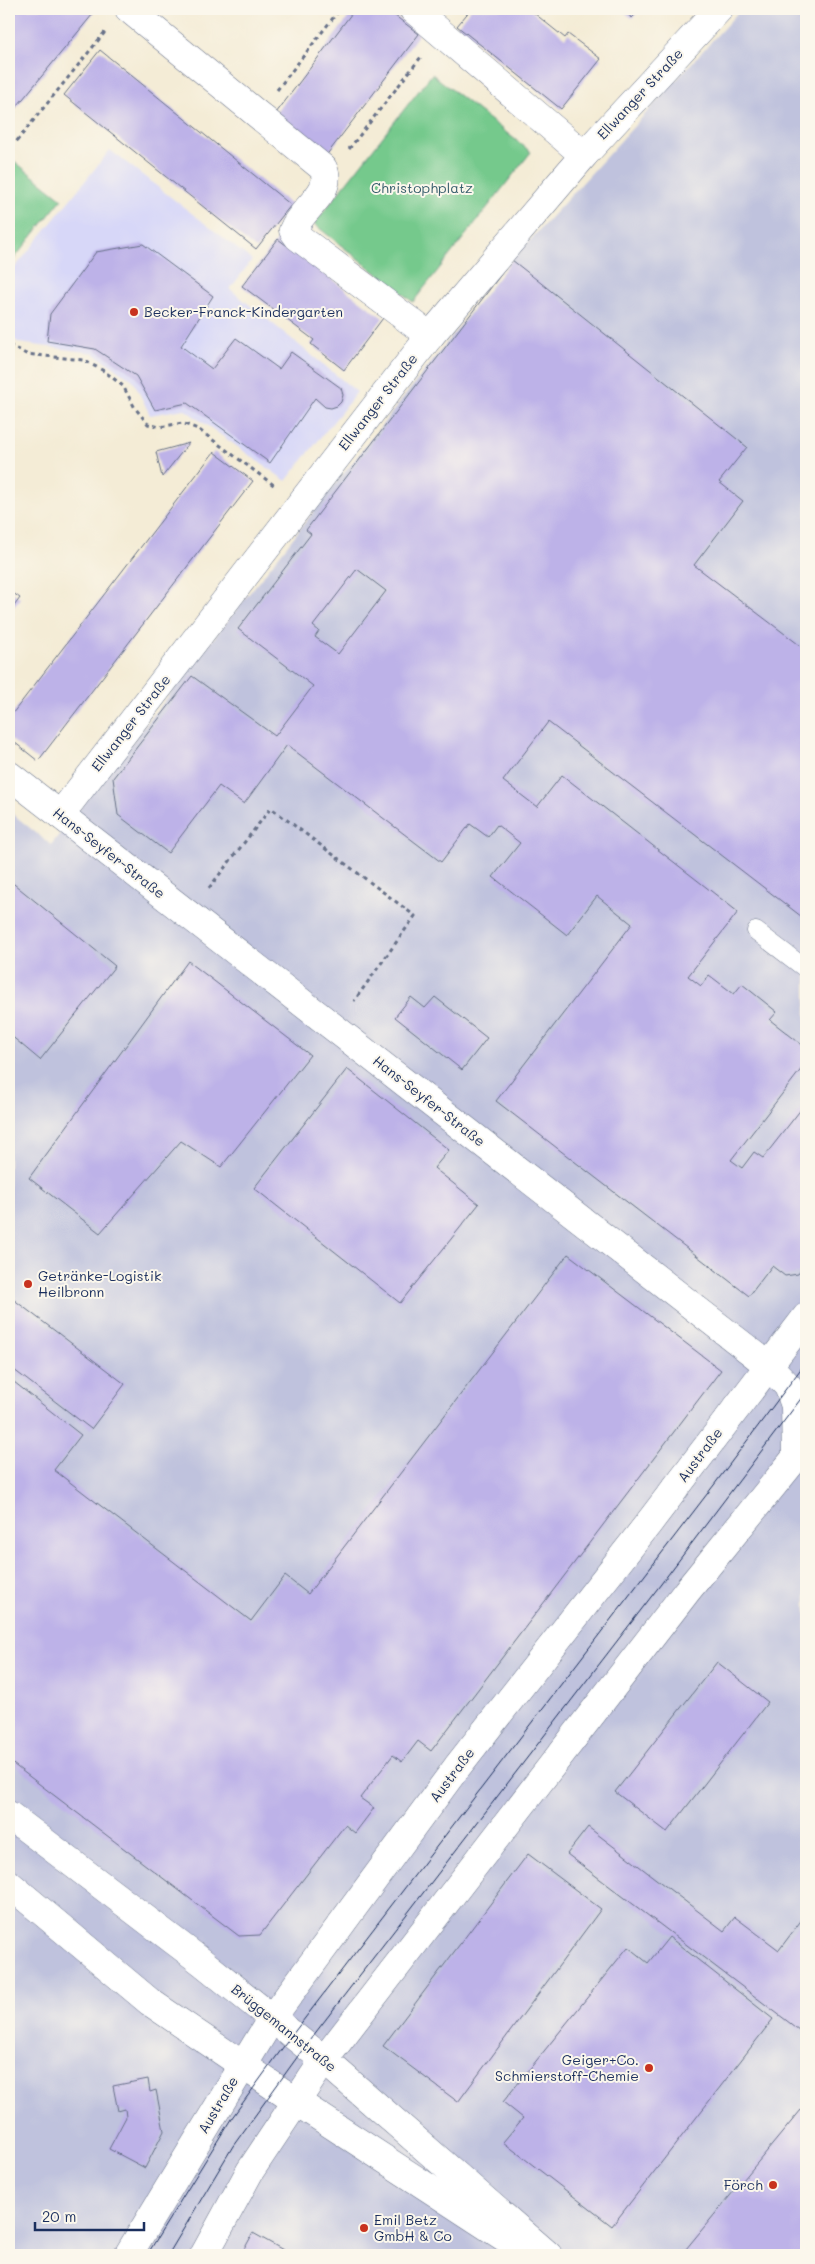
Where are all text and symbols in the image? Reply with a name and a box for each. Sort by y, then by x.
street label: Ellwanger Straße [592,44,687,143]
park label: Christophplatz [371,178,473,197]
place label: Becker-Franck-Kindergarten [144,302,343,321]
marker: Becker-Franck-Kindergarten [128,306,140,318]
street label: Ellwanger Straße [334,349,421,454]
street label: Ellwanger Straße [87,670,174,775]
street label: Hans-Seyfer-Straße [49,803,169,902]
street label: Hans-Seyfer-Straße [369,1051,489,1150]
place label: Getränke-Logistik Heilbronn [38,1266,161,1301]
marker: Getränke-Logistik Heilbronn [22,1278,34,1290]
street label: Austraße [673,1424,726,1486]
street label: Austraße [425,1744,478,1806]
street label: Brüggemannstraße [228,1979,341,2076]
place label: Geiger+Co. Schmierstoff-Chemie [495,2050,639,2085]
marker: Geiger+Co. Schmierstoff-Chemie [643,2062,655,2074]
street label: Austraße [193,2073,242,2137]
place label: Förch [724,2175,763,2194]
marker: Förch [767,2179,779,2191]
scale bar [35,2199,144,2231]
text: 20 m [42,2206,76,2226]
place label: Emil Betz GmbH & Co [374,2210,452,2245]
marker: Emil Betz GmbH & Co [358,2222,370,2234]

